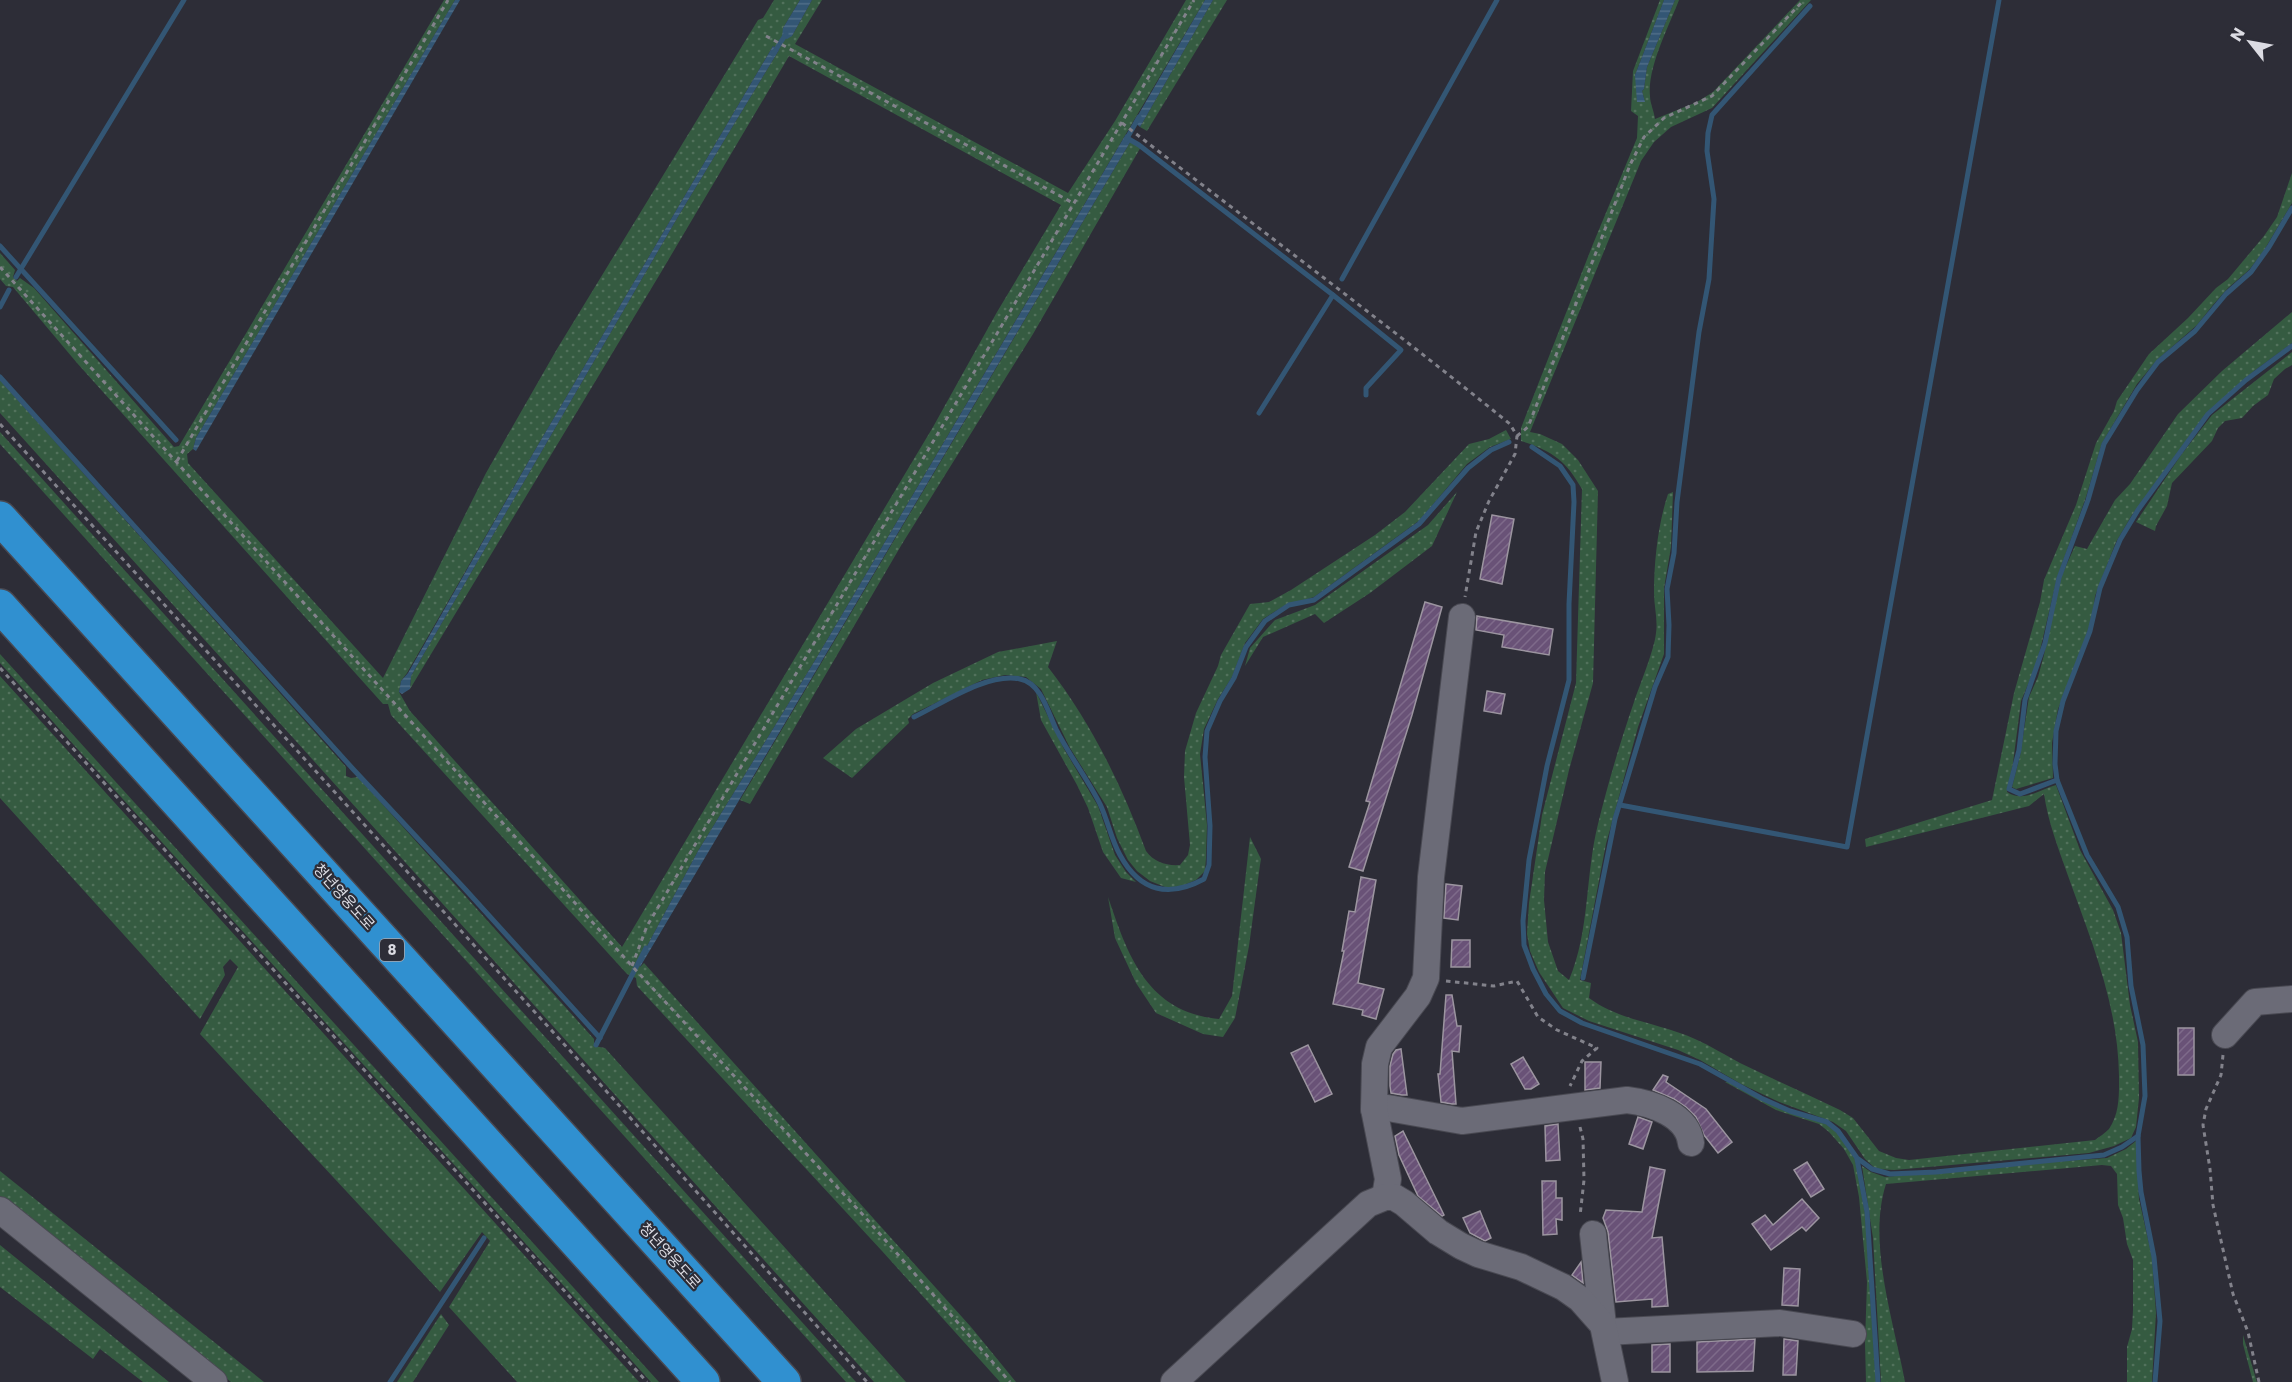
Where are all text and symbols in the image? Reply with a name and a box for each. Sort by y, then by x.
north arrow [2220,12,2280,72]
text: N [2225,23,2251,46]
street label: 청년영웅도로 [309,859,380,934]
road number: 8 [380,939,404,961]
street label: 청년영웅도로 [635,1218,706,1293]

